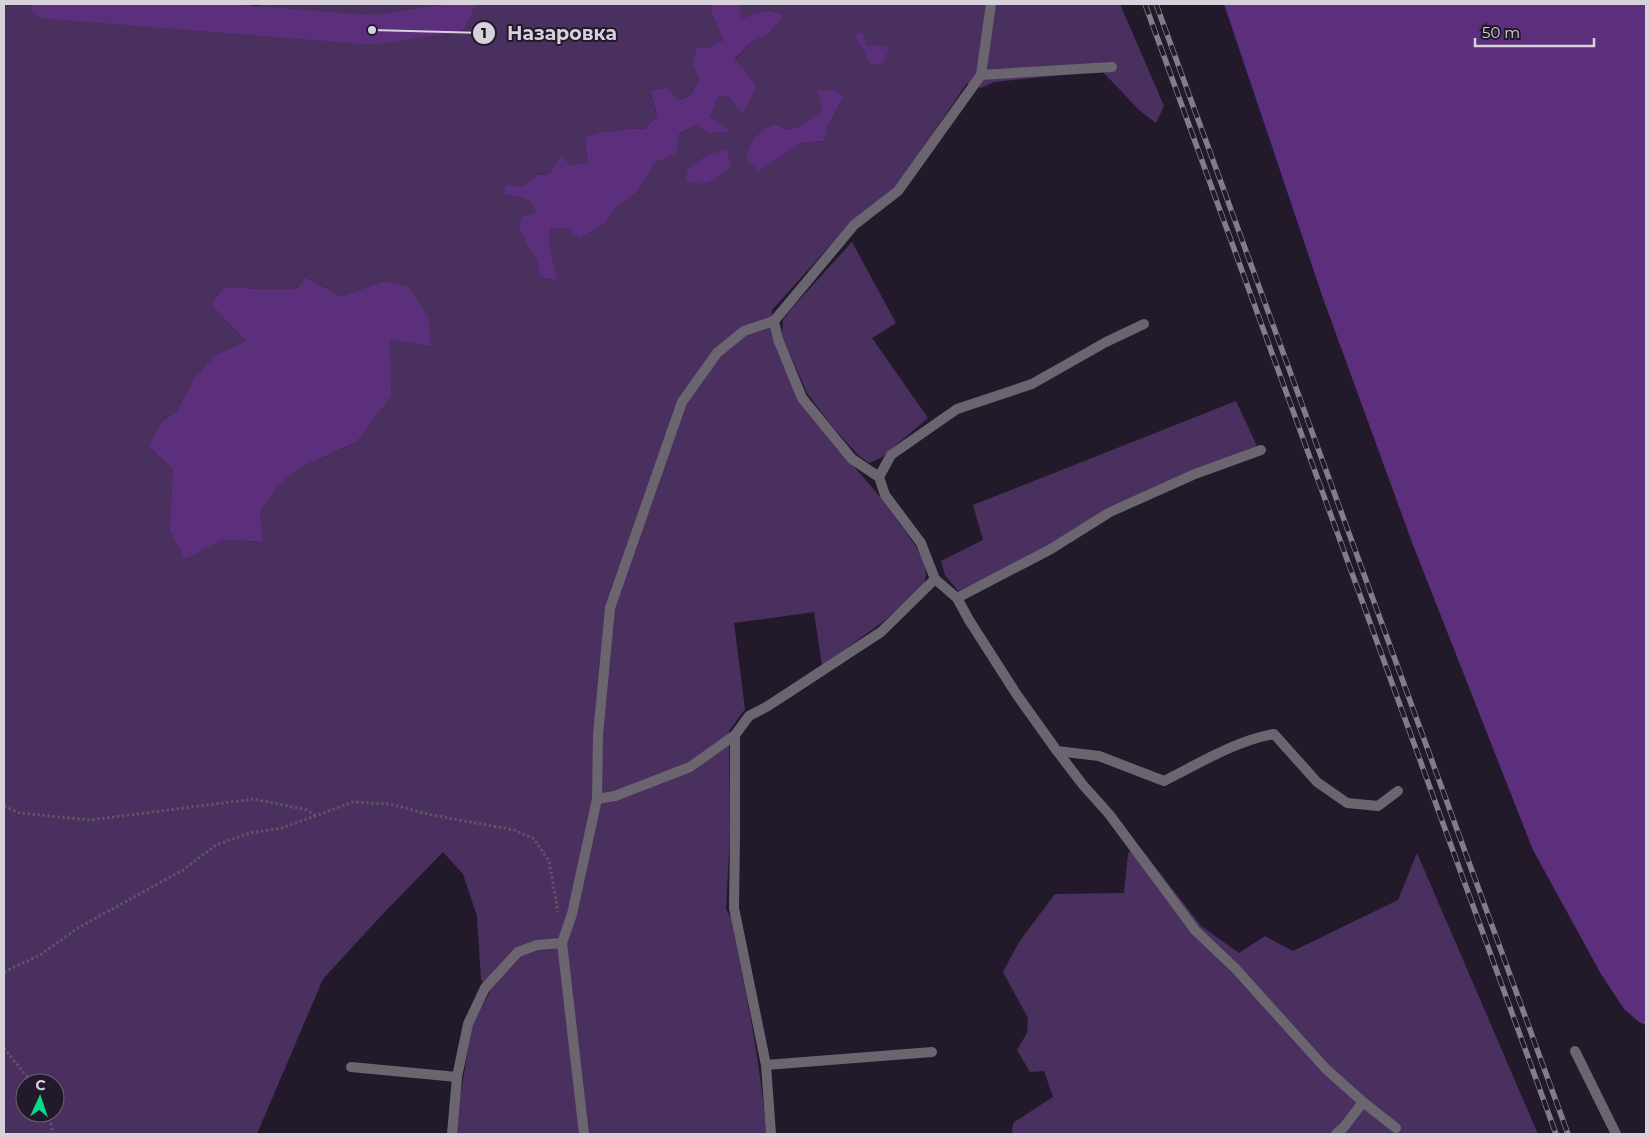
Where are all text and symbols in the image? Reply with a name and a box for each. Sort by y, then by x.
scale bar [1475,15,1594,47]
callout: Назаровка [472,16,627,50]
text: Назаровка [507,22,617,45]
text: 1 [481,23,487,42]
text: 50 m [1482,23,1520,42]
north arrow [15,1073,65,1123]
text: С [35,1076,46,1094]

